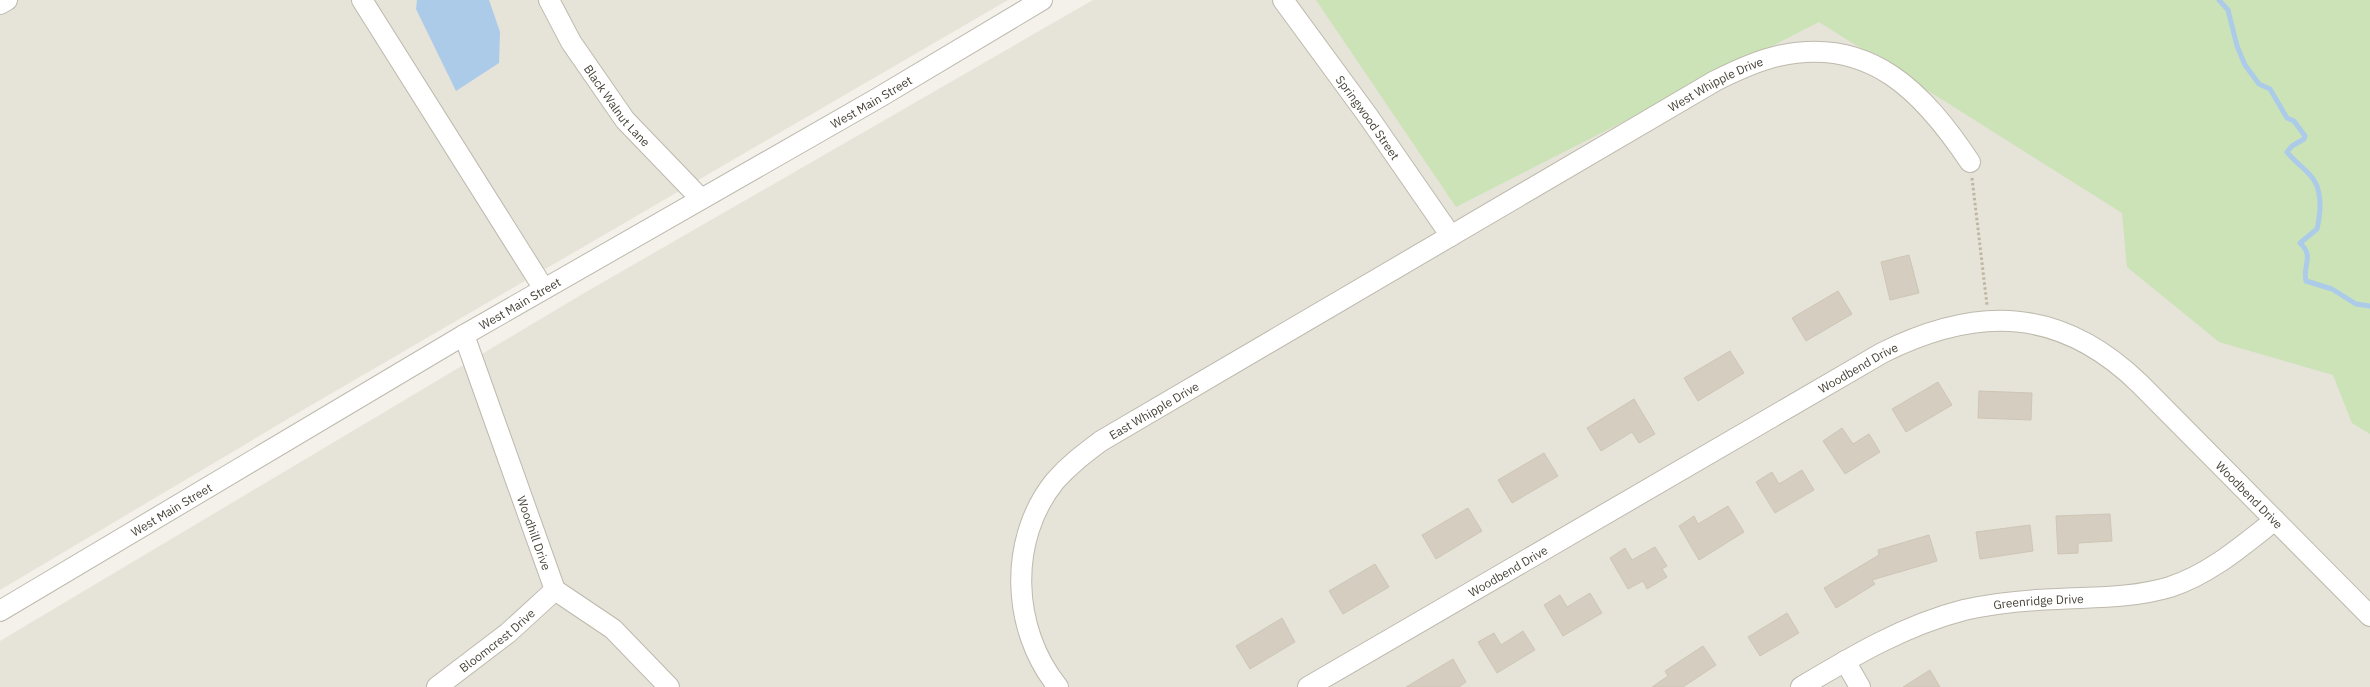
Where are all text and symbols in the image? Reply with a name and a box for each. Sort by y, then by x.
street label: West Whipple Drive [1665,53,1765,114]
street label: Black Walnut Lane [581,61,654,150]
street label: West Main Street [828,72,914,131]
street label: Springwood Street [1333,72,1403,162]
street label: West Main Street [476,274,563,332]
street label: Woodbend Drive [1815,339,1900,396]
street label: East Whipple Drive [1106,378,1201,442]
street label: Woodbend Drive [2213,458,2287,532]
street label: West Main Street [128,479,214,539]
street label: Woodhill Drive [514,494,555,572]
street label: Woodbend Drive [1465,542,1550,600]
street label: Greenridge Drive [1992,590,2084,612]
street label: Bloomcrest Drive [456,605,538,675]

